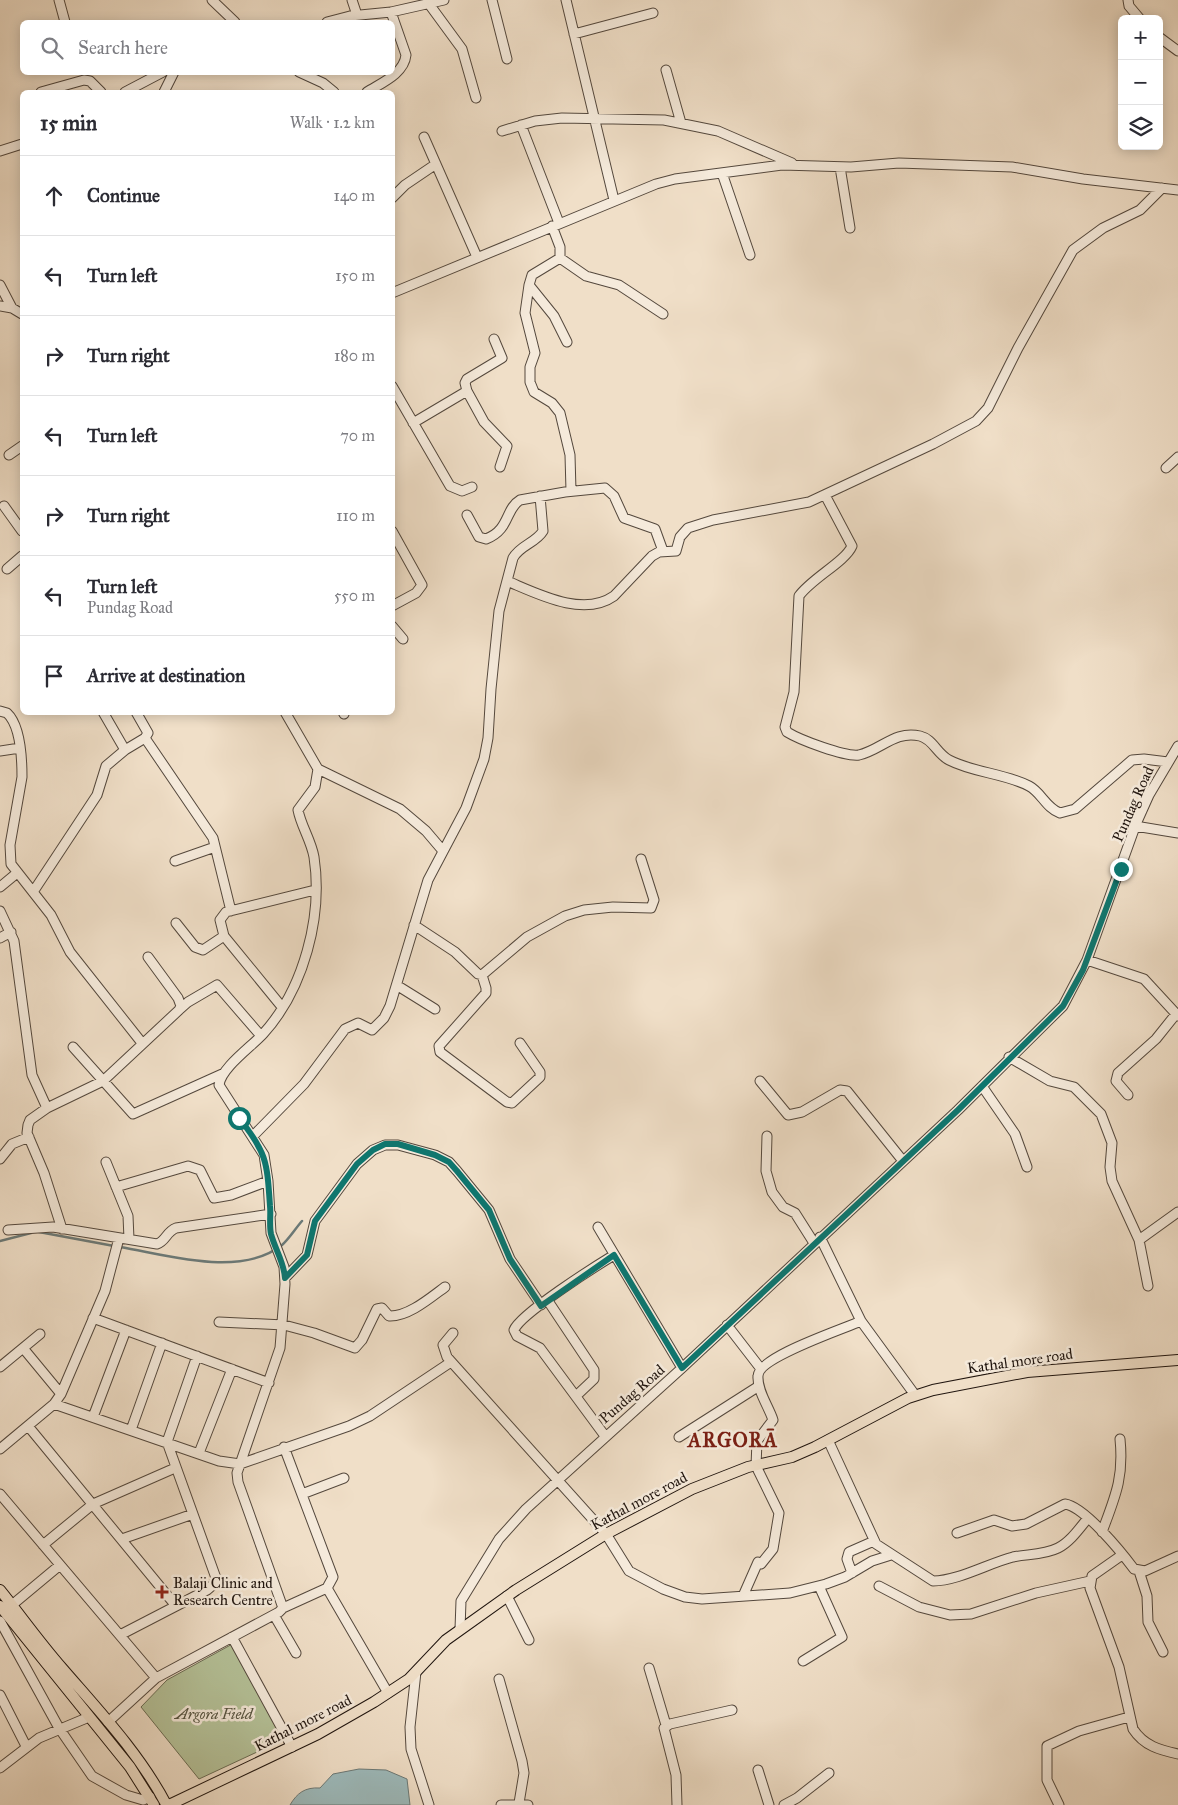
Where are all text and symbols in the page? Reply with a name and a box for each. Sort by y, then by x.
map controls [1118,15,1163,150]
button: + [1118,15,1163,60]
search box [20,20,395,75]
icon: search [38,34,66,62]
text: Search here [78,36,168,59]
button: − [1118,60,1163,105]
button: layers [1118,105,1163,150]
text: 15 min [40,110,97,136]
text: Walk · 1.2 km [290,113,375,132]
icon: ahead [40,182,68,210]
text: Continue [87,184,160,207]
text: 140 m [334,186,375,205]
icon: left [40,262,68,290]
text: Turn left [87,264,157,287]
text: 150 m [335,266,375,285]
icon: right [40,342,68,370]
text: Turn right [87,344,170,367]
text: 180 m [334,346,375,365]
icon: left [40,422,68,450]
text: Turn left [87,424,157,447]
text: 70 m [340,426,375,445]
icon: right [40,502,68,530]
text: Turn right [87,504,170,527]
text: 110 m [336,506,375,525]
text: Turn left [87,575,157,598]
icon: left [40,582,68,610]
text: 550 m [334,586,375,605]
text: Pundag Road [87,598,173,617]
icon: arrive [40,662,68,690]
text: Arrive at destination [87,664,245,687]
street label: Pundag Road [1108,763,1158,845]
route end [1110,858,1133,881]
route start [228,1107,251,1130]
street label: Kathal more road [966,1345,1074,1377]
street label: Pundag Road [596,1360,669,1427]
district label: ARGORĀ [686,1428,778,1452]
street label: Kathal more road [588,1468,691,1534]
place label: Balaji Clinic and Research Centre [173,1574,273,1609]
marker: Balaji Clinic and Research Centre [155,1585,169,1599]
street label: Kathal more road [251,1691,355,1755]
park label: Argora Field [173,1705,254,1723]

